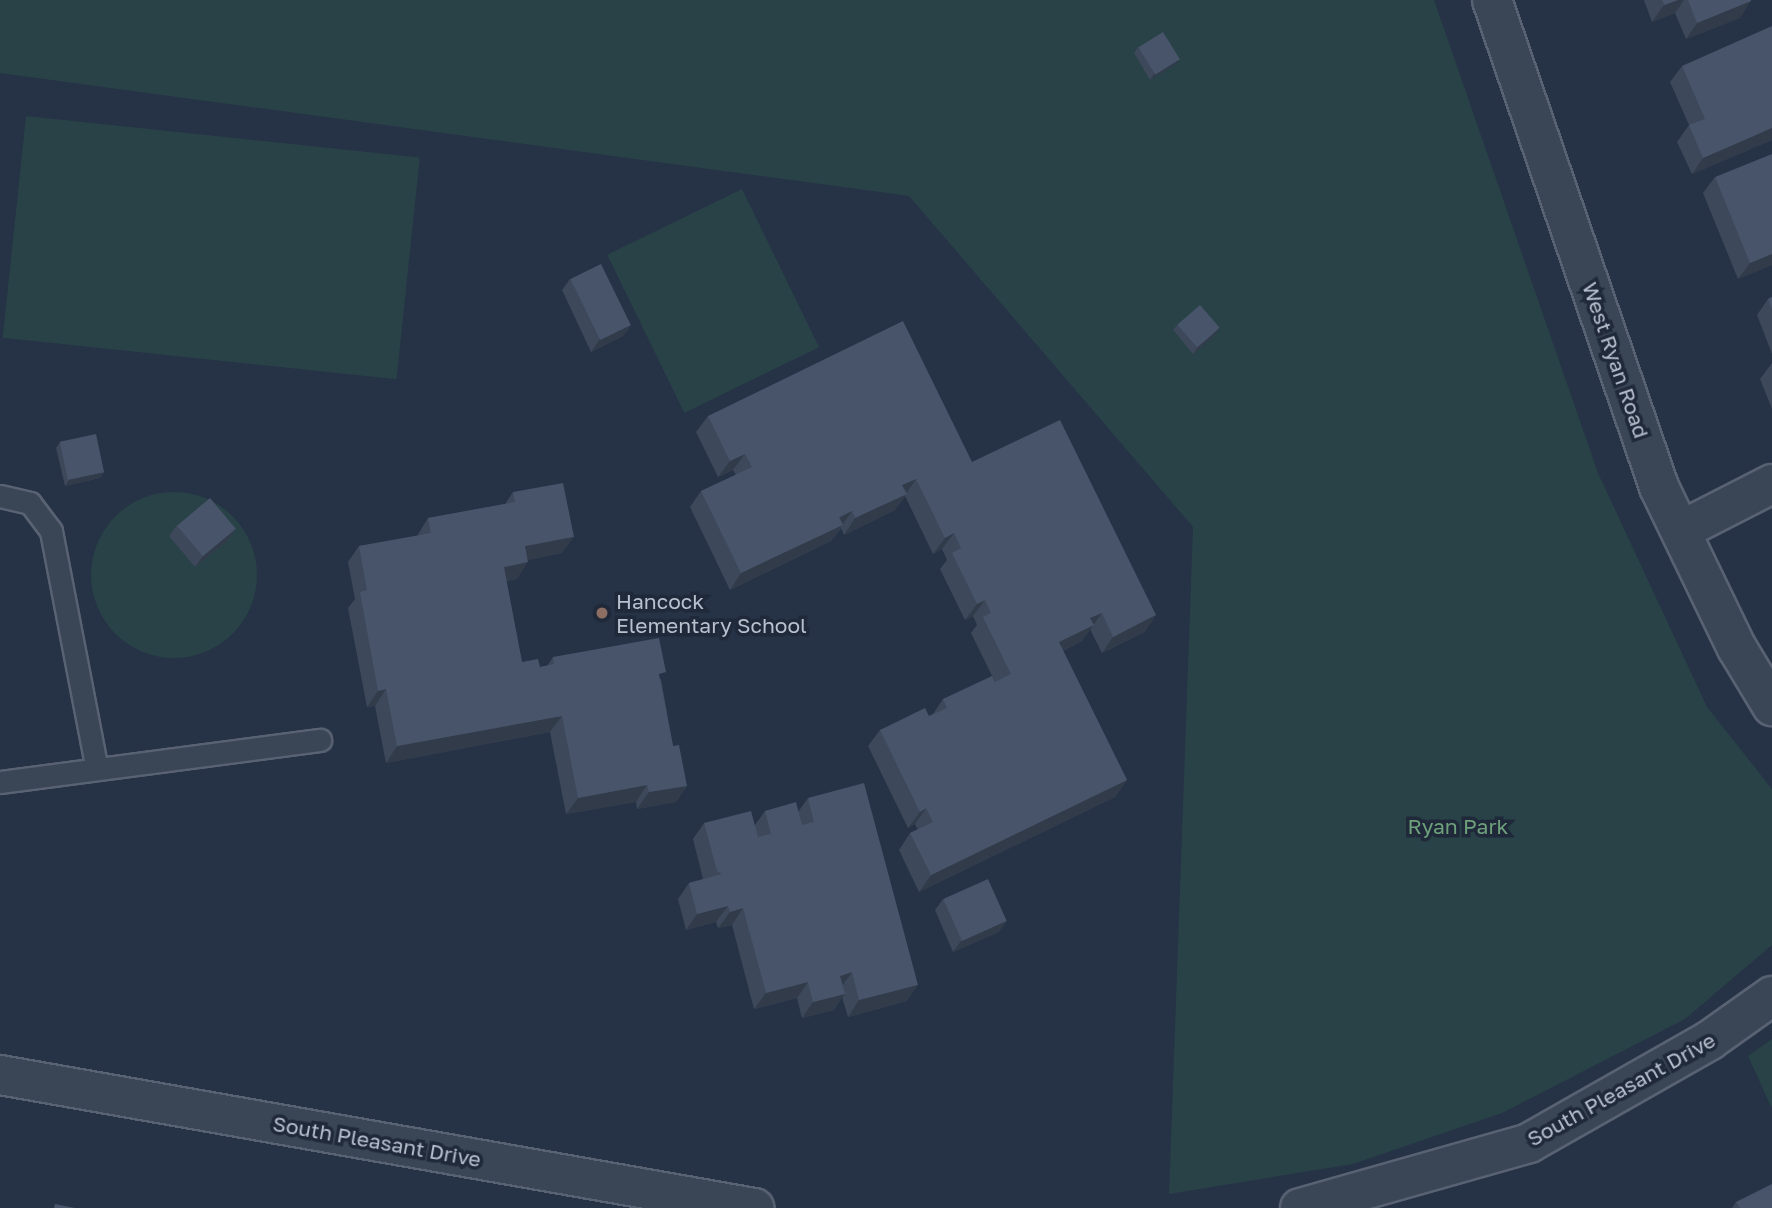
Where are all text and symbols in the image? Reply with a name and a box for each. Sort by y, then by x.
street label: West Ryan Road [1578,279,1654,441]
place label: Hancock Elementary School [616,588,807,638]
marker: Hancock Elementary School [594,605,610,621]
park label: Ryan Park [1408,813,1508,839]
street label: South Pleasant Drive [1523,1027,1719,1151]
street label: South Pleasant Drive [271,1110,483,1172]

